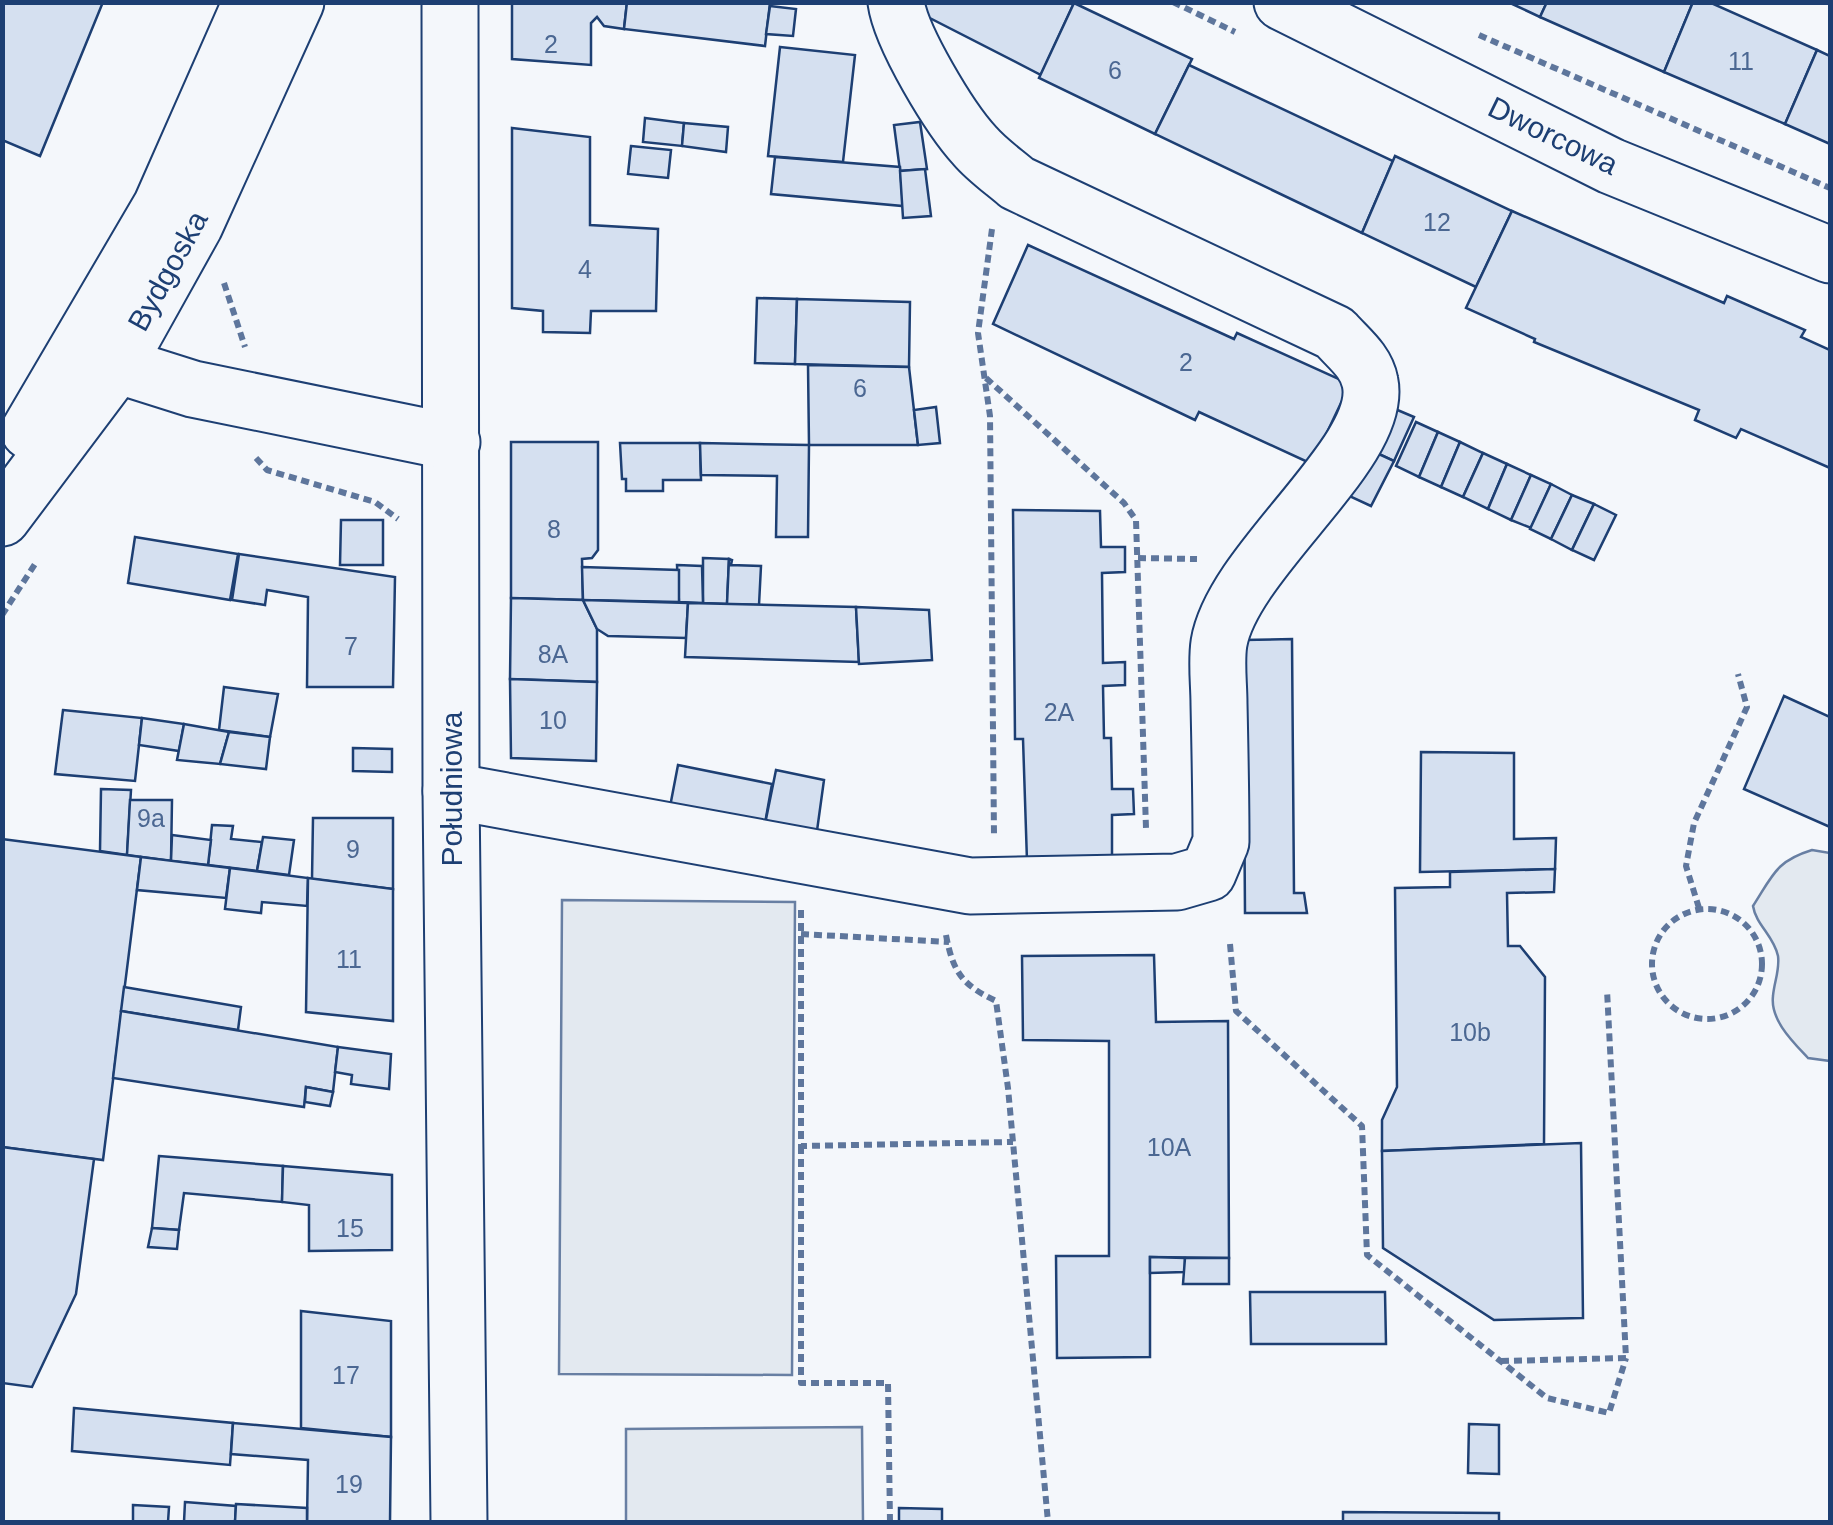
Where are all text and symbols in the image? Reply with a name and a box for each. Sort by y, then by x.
house number: 2 [544,30,558,58]
house number: 11 [1728,47,1754,75]
house number: 6 [1108,56,1122,84]
street label: Dworcowa [1483,90,1624,181]
street label: Bydgoska [121,205,214,336]
house number: 12 [1423,208,1451,236]
house number: 4 [578,255,592,283]
house number: 2 [1179,348,1193,376]
house number: 6 [853,374,867,402]
house number: 8 [547,515,561,543]
house number: 7 [344,632,358,660]
house number: 8A [538,640,569,668]
house number: 2A [1044,698,1075,726]
house number: 10 [539,706,567,734]
street label: Południowa [435,711,468,867]
house number: 9a [137,804,165,832]
house number: 9 [346,835,360,863]
house number: 11 [336,945,362,973]
house number: 10b [1449,1018,1491,1046]
house number: 10A [1147,1133,1192,1161]
house number: 15 [336,1214,364,1242]
house number: 17 [332,1361,360,1389]
house number: 19 [335,1470,363,1498]

